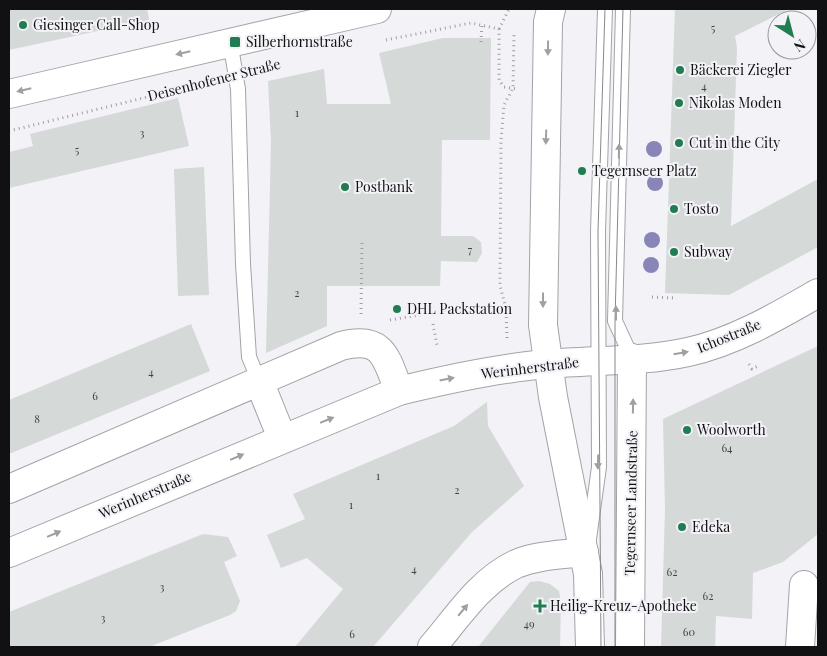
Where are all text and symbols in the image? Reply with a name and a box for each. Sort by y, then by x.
north arrow [767,10,817,60]
place label: Giesinger Call-Shop [33,15,160,34]
marker: Giesinger Call-Shop [17,19,29,31]
house number: 5 [711,20,716,35]
place label: Silberhornstraße [246,32,353,51]
marker: Silberhornstraße [228,35,242,49]
text: N [790,35,810,57]
one-way arrow [543,41,551,57]
one-way arrow [175,49,190,57]
street label: Deisenhofener Straße [145,54,282,105]
place label: Bäckerei Ziegler [690,60,792,79]
marker: Bäckerei Ziegler [674,64,686,76]
house number: 4 [701,78,707,93]
one-way arrow [17,86,32,94]
place label: Nikolas Moden [689,93,782,112]
marker: Nikolas Moden [673,97,685,109]
house number: 1 [295,105,299,120]
house number: 3 [140,125,145,140]
one-way arrow [541,129,549,145]
place label: Cut in the City [689,133,780,152]
marker: Cut in the City [673,137,685,149]
house number: 5 [75,142,80,157]
one-way arrow [615,142,623,158]
place label: Tegernseer Platz [592,161,697,180]
marker: Tegernseer Platz [576,165,588,177]
place label: Postbank [355,177,413,196]
marker: Postbank [339,181,351,193]
place label: Tosto [684,199,719,218]
marker: Tosto [668,203,680,215]
house number: 7 [468,242,473,257]
place label: Subway [684,242,732,261]
marker: Subway [668,246,680,258]
house number: 2 [294,285,300,300]
one-way arrow [539,292,547,308]
place label: DHL Packstation [407,299,513,318]
marker: DHL Packstation [391,303,403,315]
one-way arrow [612,305,620,321]
street label: Ichostraße [694,314,763,357]
one-way arrow [673,349,689,357]
street label: Werinherstraße [479,352,580,383]
house number: 4 [148,364,154,379]
one-way arrow [439,375,455,383]
house number: 6 [92,388,98,403]
one-way arrow [629,398,637,414]
house number: 8 [34,411,40,426]
one-way arrow [320,415,334,423]
place label: Woolworth [696,420,766,439]
marker: Woolworth [681,424,693,436]
street label: Tegernseer Landstraße [620,430,641,576]
house number: 64 [721,440,733,455]
one-way arrow [230,452,244,460]
one-way arrow [594,454,602,470]
street label: Werinherstraße [95,467,194,523]
house number: 1 [376,468,380,483]
house number: 2 [454,482,460,497]
house number: 1 [349,497,353,512]
place label: Edeka [692,517,730,536]
marker: Edeka [676,521,688,533]
one-way arrow [47,529,61,537]
house number: 4 [411,561,417,576]
house number: 62 [667,564,677,579]
house number: 3 [160,579,165,594]
house number: 62 [703,588,713,603]
place label: Heilig-Kreuz-Apotheke [550,596,697,615]
marker: Heilig-Kreuz-Apotheke [534,600,546,612]
one-way arrow [458,603,469,616]
house number: 3 [101,610,106,625]
house number: 49 [523,616,535,631]
house number: 60 [683,624,696,639]
house number: 6 [349,626,355,641]

